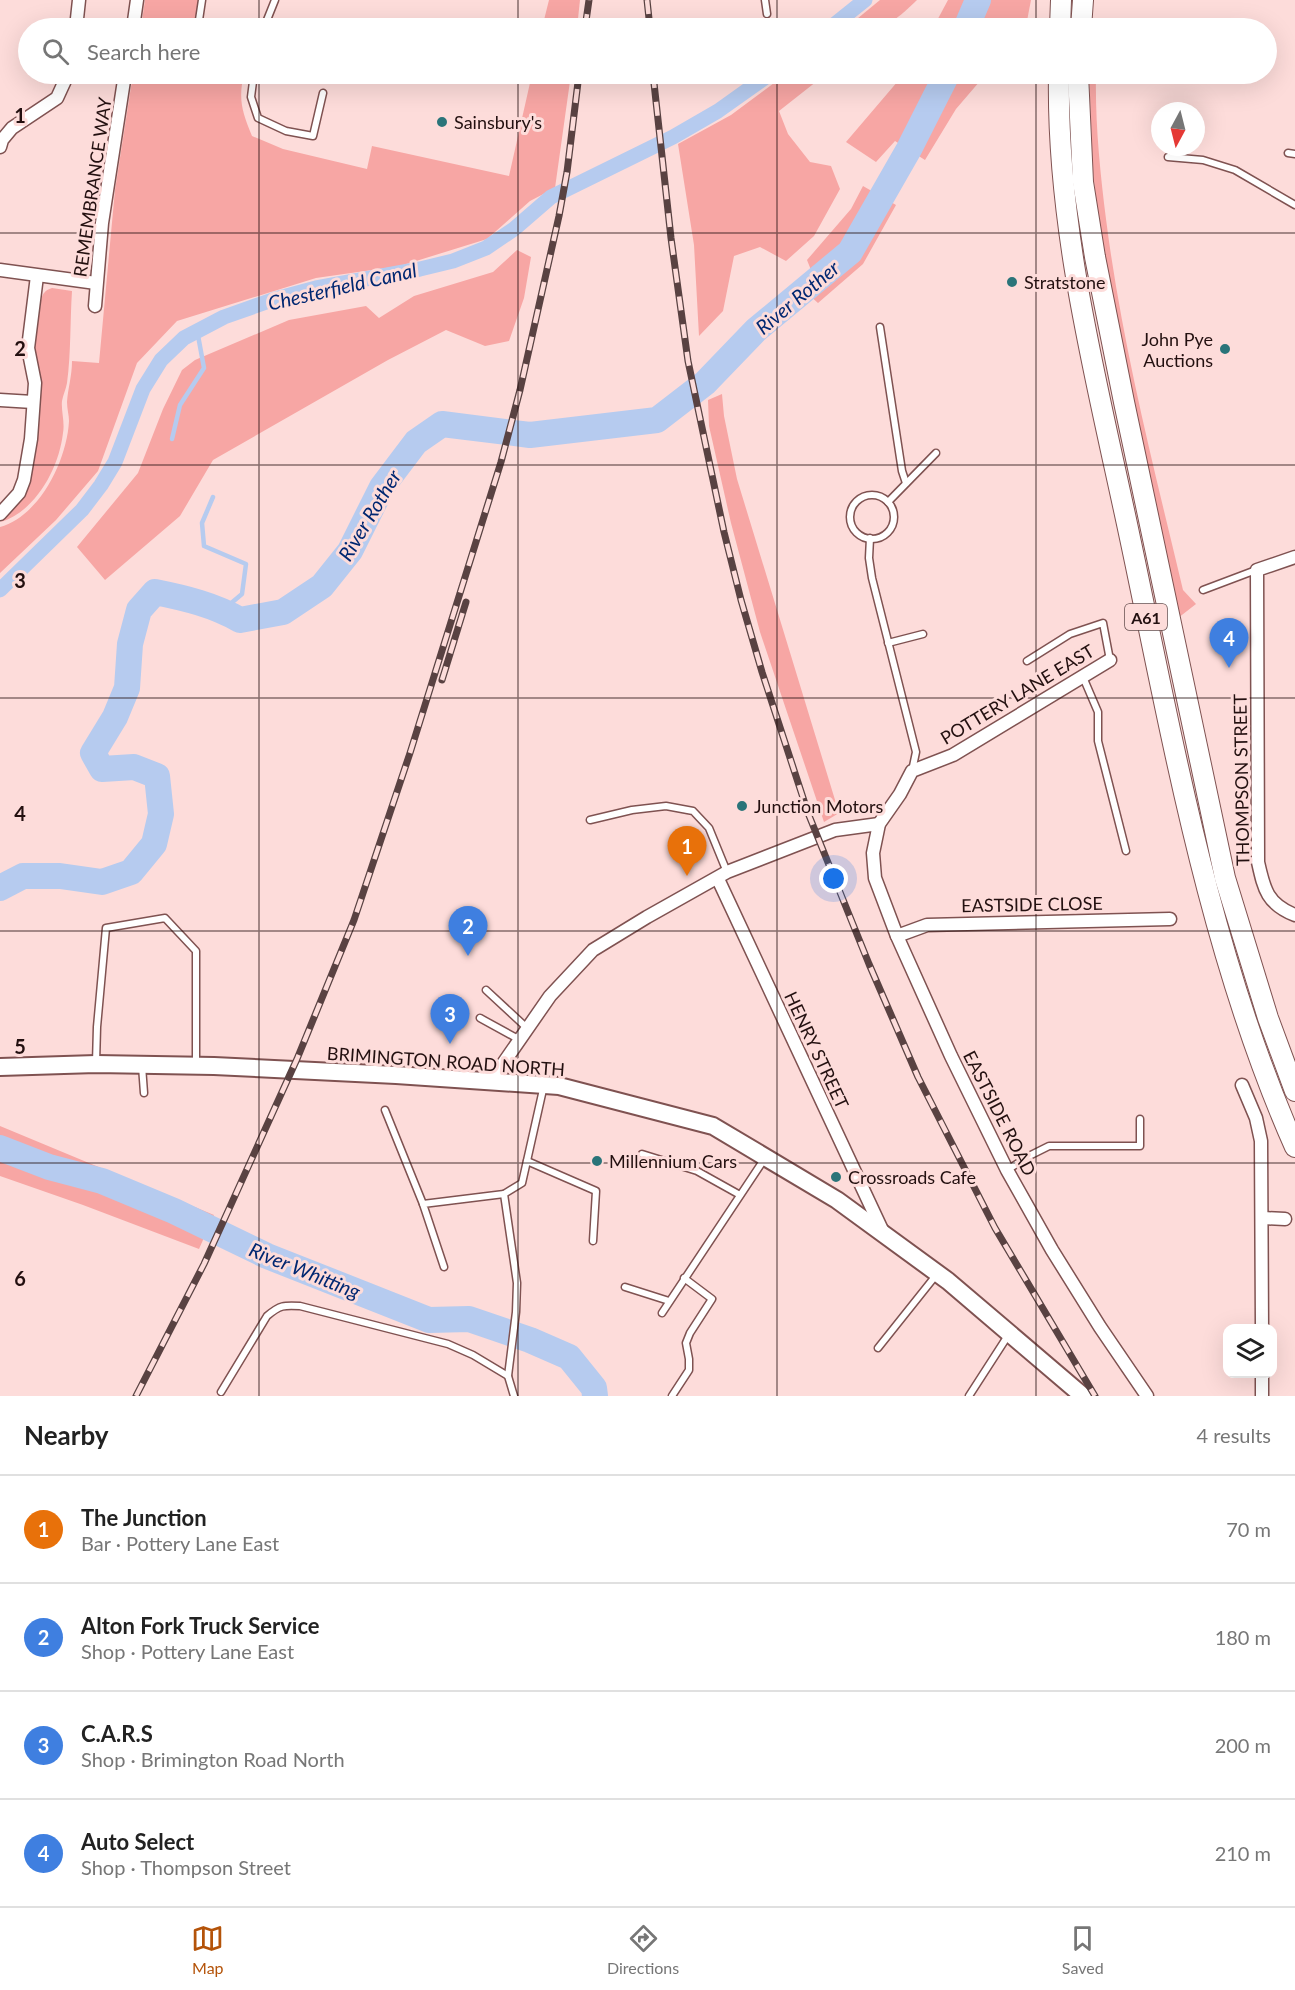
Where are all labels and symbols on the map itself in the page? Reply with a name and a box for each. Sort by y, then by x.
street label: REMEMBRANCE WAY [69,95,116,278]
north arrow [1151,102,1205,156]
text: 1 [14,103,26,127]
place label: Sainsbury's [454,111,542,133]
marker: Sainsbury's [435,115,449,129]
water label: River Rother [750,254,844,339]
water label: Chesterfield Canal [265,257,419,315]
place label: Stratstone [1024,271,1105,293]
marker: Stratstone [1005,275,1019,289]
place label: John Pye Auctions [1141,328,1213,371]
text: 2 [14,336,26,360]
marker: John Pye Auctions [1218,342,1232,356]
water label: River Rother [333,464,406,565]
text: 3 [14,568,26,592]
road number: A61 [1125,604,1167,630]
pin: 4 [1210,618,1248,668]
street label: POTTERY LANE EAST [936,639,1098,749]
street label: THOMPSON STREET [1228,693,1253,866]
place label: Junction Motors [754,795,884,817]
marker: Junction Motors [735,799,749,813]
text: 4 [14,801,26,825]
pin: 1 [668,826,706,876]
your location [819,864,848,893]
street label: EASTSIDE CLOSE [961,892,1103,916]
pin: 2 [448,906,488,956]
street label: HENRY STREET [780,988,854,1112]
pin: 3 [430,994,470,1044]
text: 5 [14,1034,26,1058]
street label: BRIMINGTON ROAD NORTH [326,1042,566,1080]
street label: EASTSIDE ROAD [959,1047,1041,1179]
place label: Millennium Cars [609,1150,737,1172]
marker: Millennium Cars [590,1154,604,1168]
place label: Crossroads Cafe [848,1166,976,1188]
marker: Crossroads Cafe [829,1170,843,1184]
water label: River Whitting [246,1237,364,1303]
text: 6 [14,1266,26,1290]

